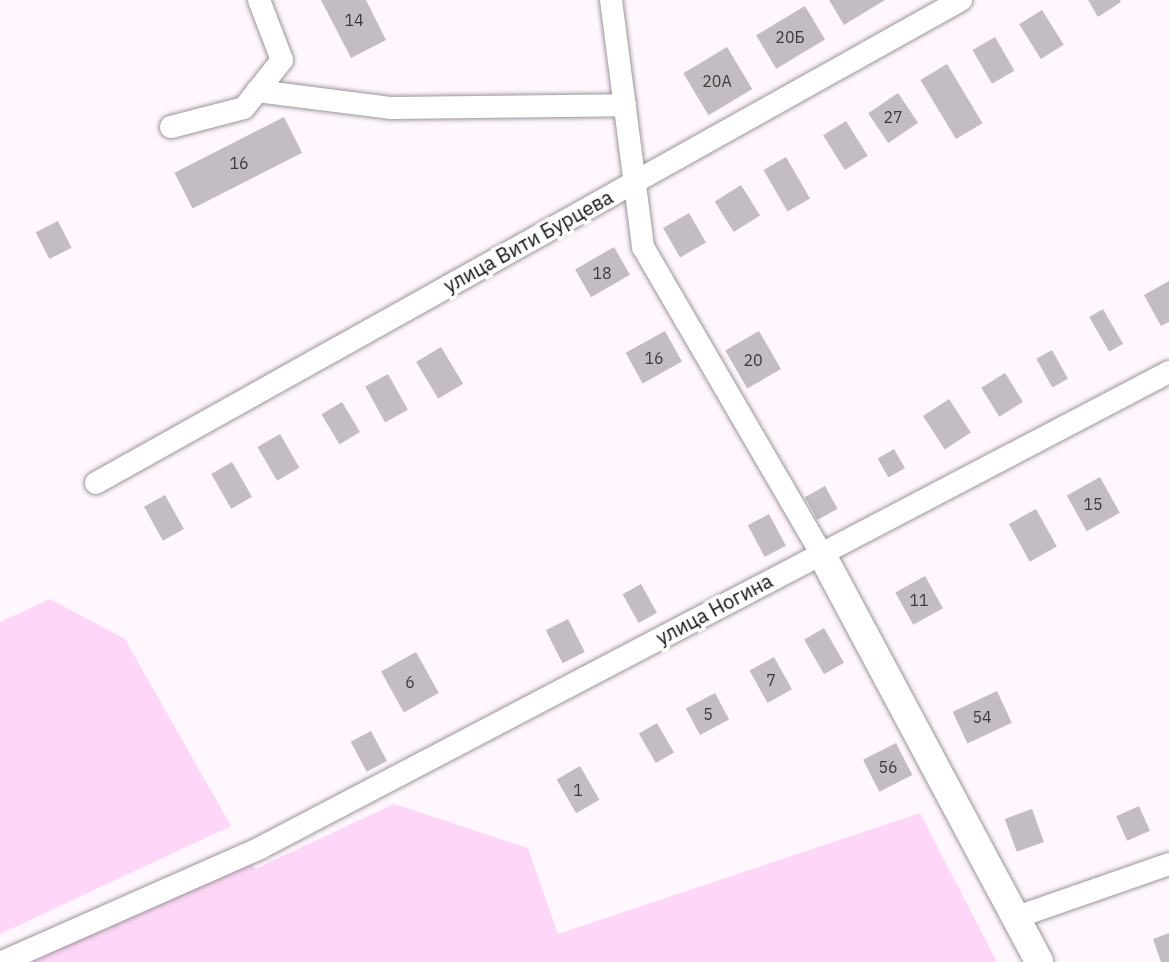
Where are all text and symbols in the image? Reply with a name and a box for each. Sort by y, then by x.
house number: 14 [344,10,364,30]
house number: 20Б [775,27,805,47]
house number: 20А [702,71,732,91]
house number: 27 [883,107,903,127]
house number: 16 [229,153,249,173]
street label: улица Вити Бурцева [439,185,617,297]
house number: 18 [592,263,612,283]
house number: 16 [644,348,664,368]
house number: 20 [743,350,763,370]
house number: 15 [1083,494,1103,514]
street label: улица Ногина [652,568,776,650]
house number: 11 [909,590,929,610]
house number: 7 [766,670,776,690]
house number: 6 [405,672,415,692]
house number: 5 [703,704,713,724]
house number: 54 [972,707,992,727]
house number: 56 [878,757,898,777]
house number: 1 [573,780,583,800]

